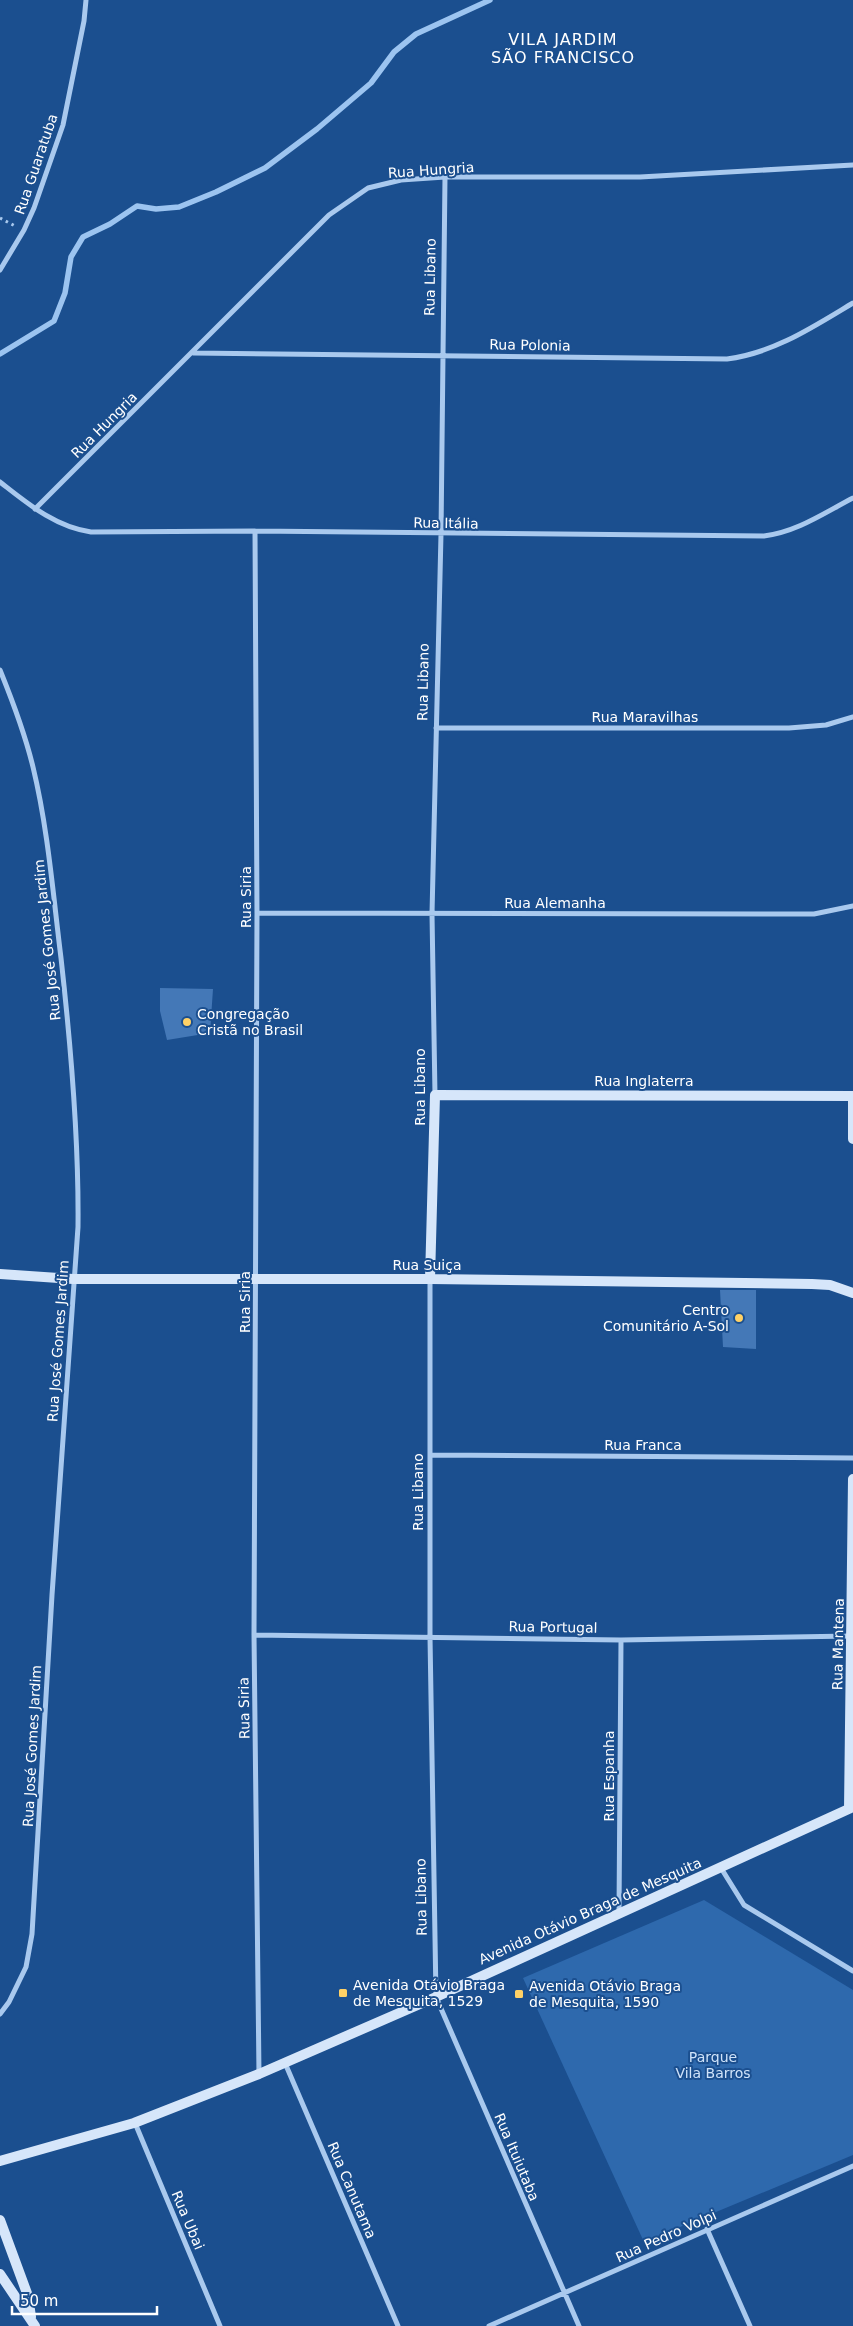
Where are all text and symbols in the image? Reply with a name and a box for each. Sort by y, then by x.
district label: VILA JARDIM SÃO FRANCISCO [491,30,635,67]
street label: Rua Guaratuba [11,112,61,216]
street label: Rua Hungria [387,159,475,181]
street label: Rua Libano [421,238,439,316]
street label: Rua Polonia [489,336,571,354]
street label: Rua Hungria [68,389,140,461]
street label: Rua Itália [413,514,479,532]
street label: Rua Libano [414,643,432,721]
street label: Rua Maravilhas [592,709,698,725]
street label: Rua José Gomes Jardim [31,859,63,1021]
street label: Rua Siria [238,866,254,928]
street label: Rua Alemanha [504,895,606,911]
place label: Congregação Cristã no Brasil [197,1006,303,1038]
marker: Congregação Cristã no Brasil [181,1016,193,1028]
street label: Rua Libano [412,1048,428,1126]
street label: Rua Inglaterra [594,1073,694,1089]
street label: Rua Suiça [393,1257,461,1273]
street label: Rua José Gomes Jardim [44,1260,72,1422]
street label: Rua Siria [237,1271,253,1333]
place label: Centro Comunitário A-Sol [603,1302,729,1334]
marker: Centro Comunitário A-Sol [733,1312,745,1324]
street label: Rua Franca [604,1437,682,1453]
street label: Rua Libano [410,1453,426,1531]
street label: Rua Mantena [829,1598,847,1690]
street label: Rua Portugal [508,1618,598,1636]
street label: Rua José Gomes Jardim [20,1665,44,1827]
street label: Rua Siria [235,1677,253,1739]
street label: Rua Espanha [601,1731,617,1821]
street label: Avenida Otávio Braga de Mesquita [476,1854,704,1968]
street label: Rua Libano [412,1858,430,1936]
place label: Avenida Otávio Braga de Mesquita, 1529 [353,1977,505,2009]
place label: Avenida Otávio Braga de Mesquita, 1590 [529,1978,681,2010]
marker: Avenida Otávio Braga de Mesquita, 1529 [337,1987,349,1999]
marker: Avenida Otávio Braga de Mesquita, 1590 [513,1988,525,2000]
park label: Parque Vila Barros [675,2049,751,2081]
street label: Rua Ituiutaba [491,2111,543,2203]
street label: Rua Canutama [324,2139,380,2241]
street label: Rua Ubai [168,2188,208,2252]
street label: Rua Pedro Volpi [613,2207,719,2265]
scale bar [12,2284,158,2316]
text: 50 m [20,2292,58,2310]

